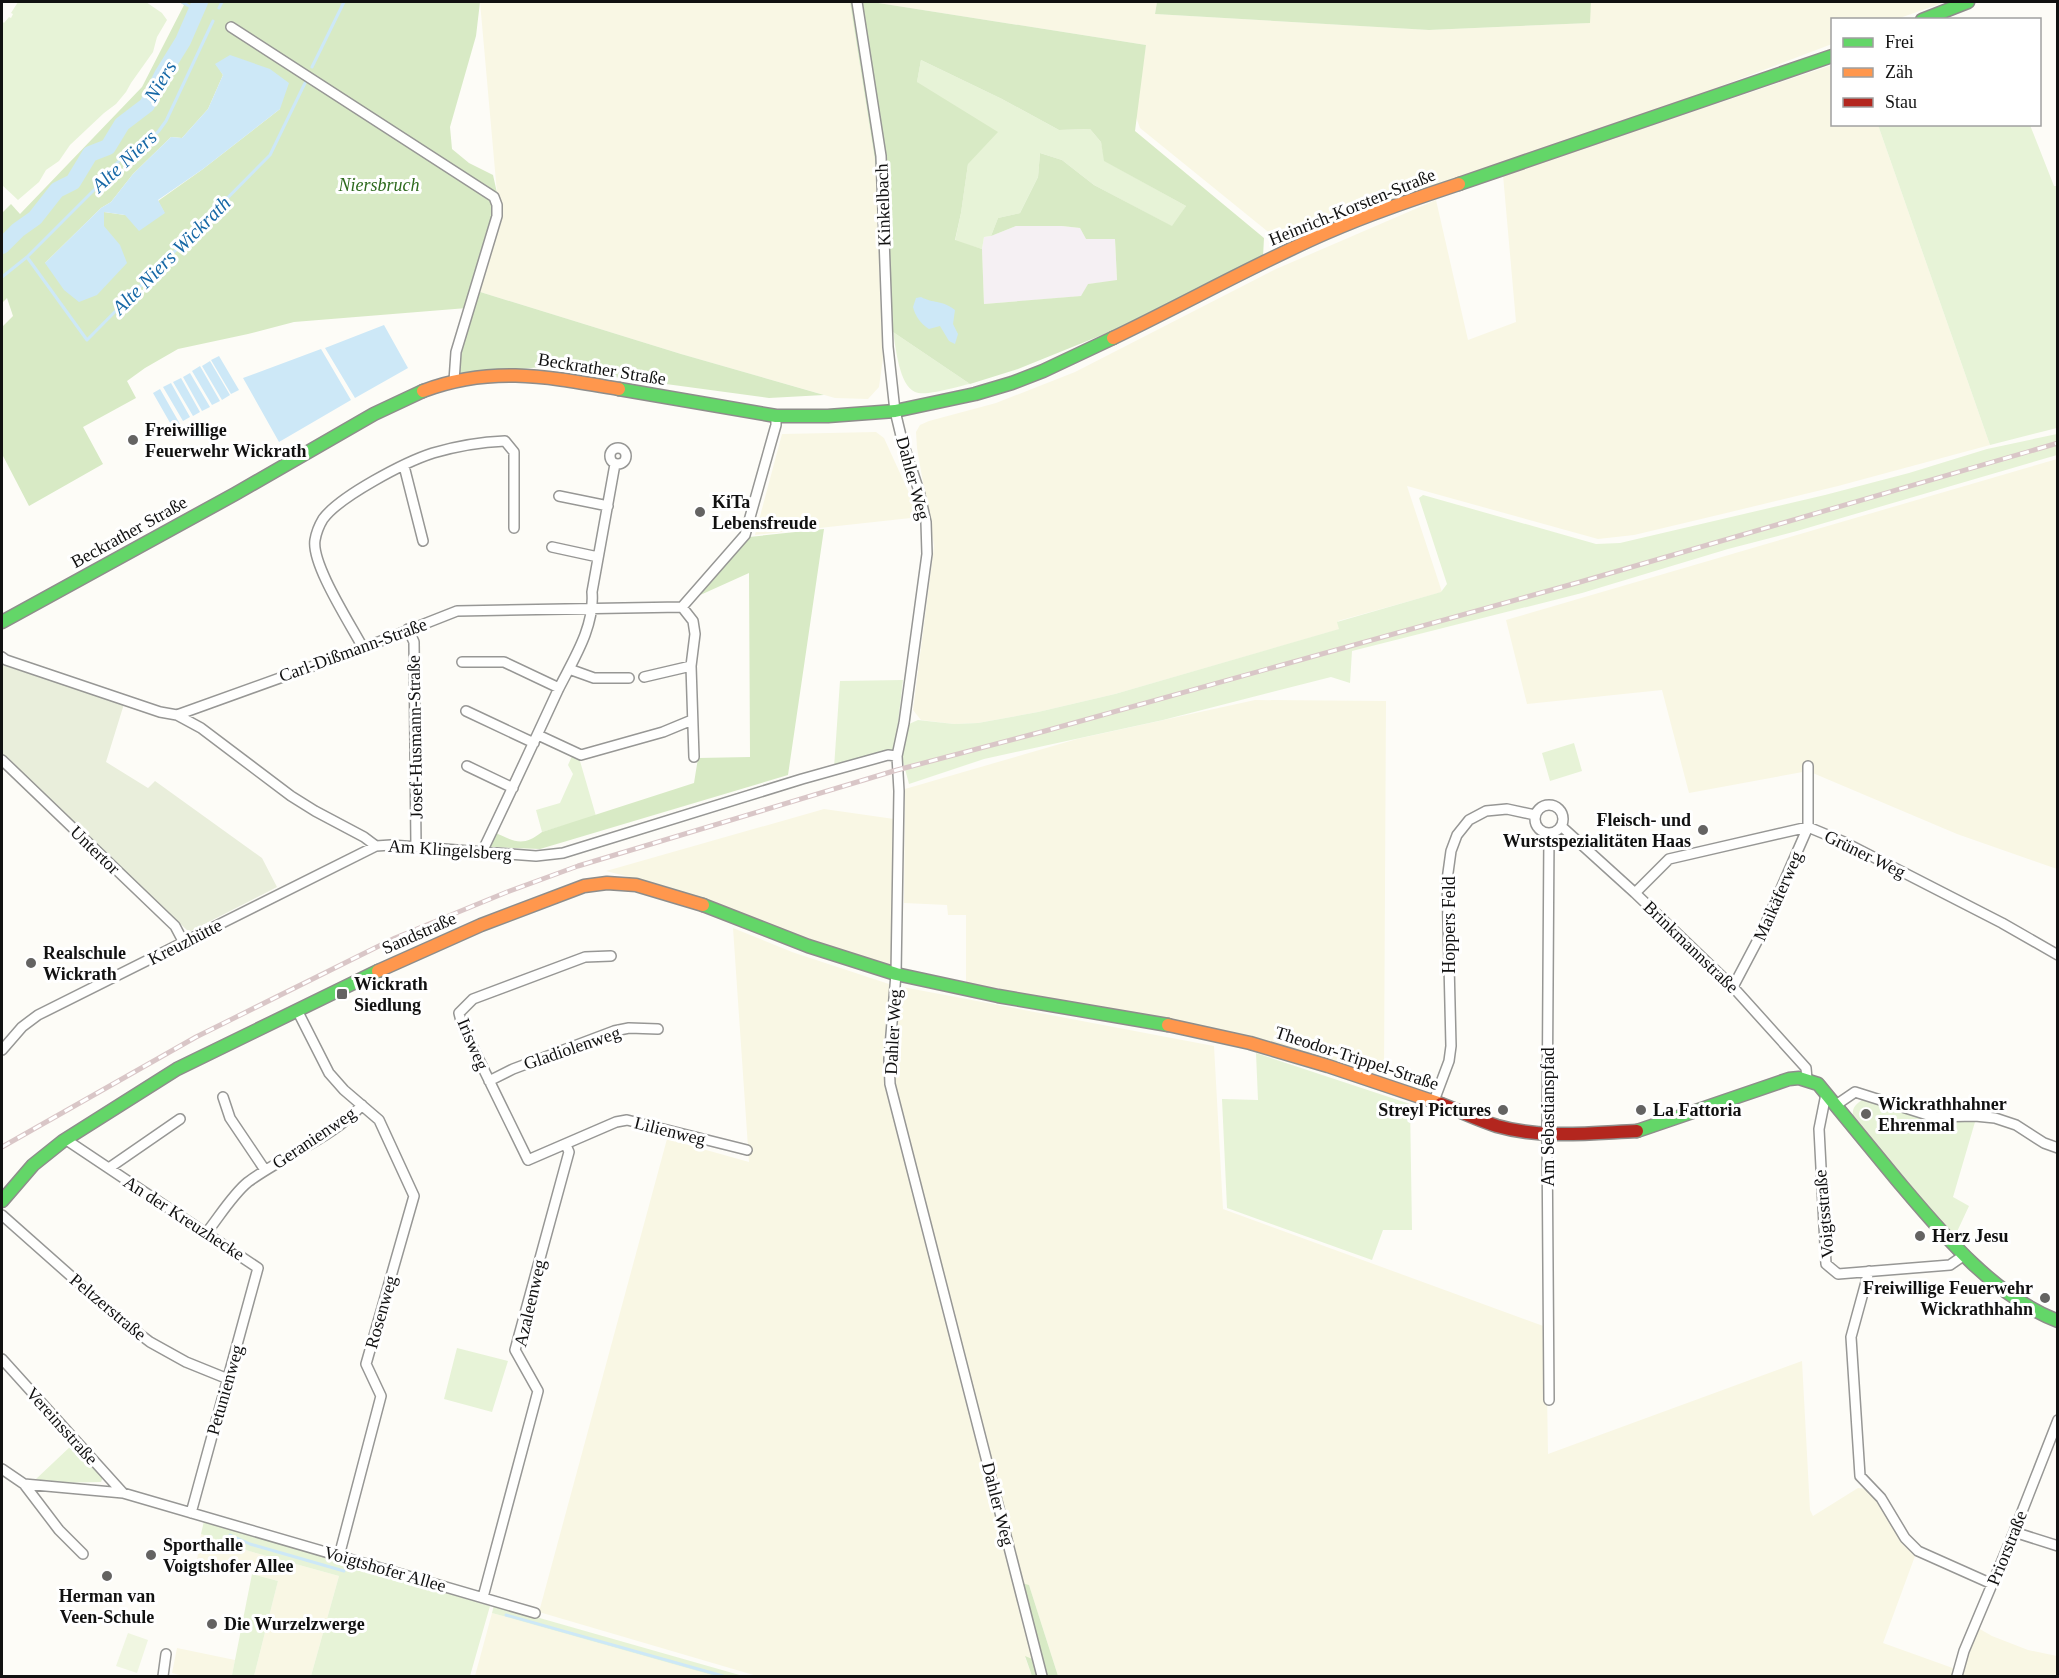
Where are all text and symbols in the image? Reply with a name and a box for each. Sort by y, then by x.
legend [1831,18,2041,126]
text: Frei [1885,32,1914,52]
water label: Niers [139,57,181,106]
text: Zäh [1885,62,1913,82]
text: Stau [1885,92,1917,112]
water label: Alte Niers [86,125,161,198]
street label: Kinkelbach [872,163,894,247]
street label: Heinrich-Korsten-Straße [1266,164,1438,250]
park label: Niersbruch [338,175,420,195]
water label: Alte Niers Wickrath [106,191,235,320]
street label: Beckrather Straße [537,349,667,389]
place label: Freiwillige Feuerwehr Wickrath [145,420,306,461]
marker: Freiwillige Feuerwehr Wickrath [126,433,140,447]
street label: Dahler Weg [892,434,934,522]
street label: Beckrather Straße [68,492,190,572]
place label: KiTa Lebensfreude [712,492,817,533]
marker: KiTa Lebensfreude [693,505,707,519]
street label: Carl-Dißmann-Straße [276,614,430,686]
street label: Josef-Husmann-Straße [404,655,426,819]
place label: Fleisch- und Wurstspezialitäten Haas [1503,810,1691,851]
street label: Untertor [66,822,124,878]
marker: Fleisch- und Wurstspezialitäten Haas [1696,823,1710,837]
street label: Grüner Weg [1821,826,1909,882]
street label: Am Klingelsberg [387,836,513,864]
street label: Maikäferweg [1749,848,1807,944]
street label: Hoppers Feld [1439,876,1459,974]
street label: Brinkmannstraße [1639,897,1743,997]
street label: Sandstraße [379,908,459,958]
street label: Kreuzhütte [145,915,225,969]
place label: Realschule Wickrath [43,943,126,984]
marker: Realschule Wickrath [24,956,38,970]
place label: Wickrath Siedlung [354,974,428,1015]
marker: Wickrath Siedlung [335,987,349,1001]
street label: Dahler Weg [881,989,905,1075]
street label: Irisweg [453,1015,493,1073]
street label: Gladiolenweg [521,1022,623,1074]
street label: Theodor-Trippel-Straße [1273,1022,1441,1094]
street label: Am Sebastianspfad [1538,1047,1558,1187]
place label: Wickrathhahner Ehrenmal [1878,1094,2007,1135]
place label: Streyl Pictures [1378,1100,1491,1120]
place label: La Fattoria [1653,1100,1741,1120]
street label: Geranienweg [269,1103,359,1173]
marker: Streyl Pictures [1496,1103,1510,1117]
marker: La Fattoria [1634,1103,1648,1117]
marker: Wickrathhahner Ehrenmal [1859,1107,1873,1121]
street label: Lilienweg [632,1112,708,1150]
street label: Voigtsstraße [1810,1169,1838,1259]
street label: An der Kreuzhecke [120,1172,248,1264]
place label: Herz Jesu [1932,1226,2008,1246]
marker: Herz Jesu [1913,1229,1927,1243]
street label: Azaleenweg [510,1257,550,1349]
street label: Peltzerstraße [66,1269,150,1345]
street label: Rosenweg [361,1273,401,1351]
place label: Freiwillige Feuerwehr Wickrathhahn [1863,1278,2033,1319]
marker: Freiwillige Feuerwehr Wickrathhahn [2038,1291,2052,1305]
street label: Petunienweg [203,1343,247,1437]
street label: Vereinsstraße [22,1383,102,1469]
street label: Dahler Weg [978,1460,1018,1548]
street label: Priorstraße [1983,1508,2031,1588]
place label: Sporthalle Voigtshofer Allee [163,1535,294,1576]
street label: Voigtshofer Allee [322,1542,448,1596]
marker: Sporthalle Voigtshofer Allee [144,1548,158,1562]
marker: Herman van Veen-Schule [100,1569,114,1583]
place label: Herman van Veen-Schule [59,1586,155,1627]
place label: Die Wurzelzwerge [224,1614,365,1634]
marker: Die Wurzelzwerge [205,1617,219,1631]

